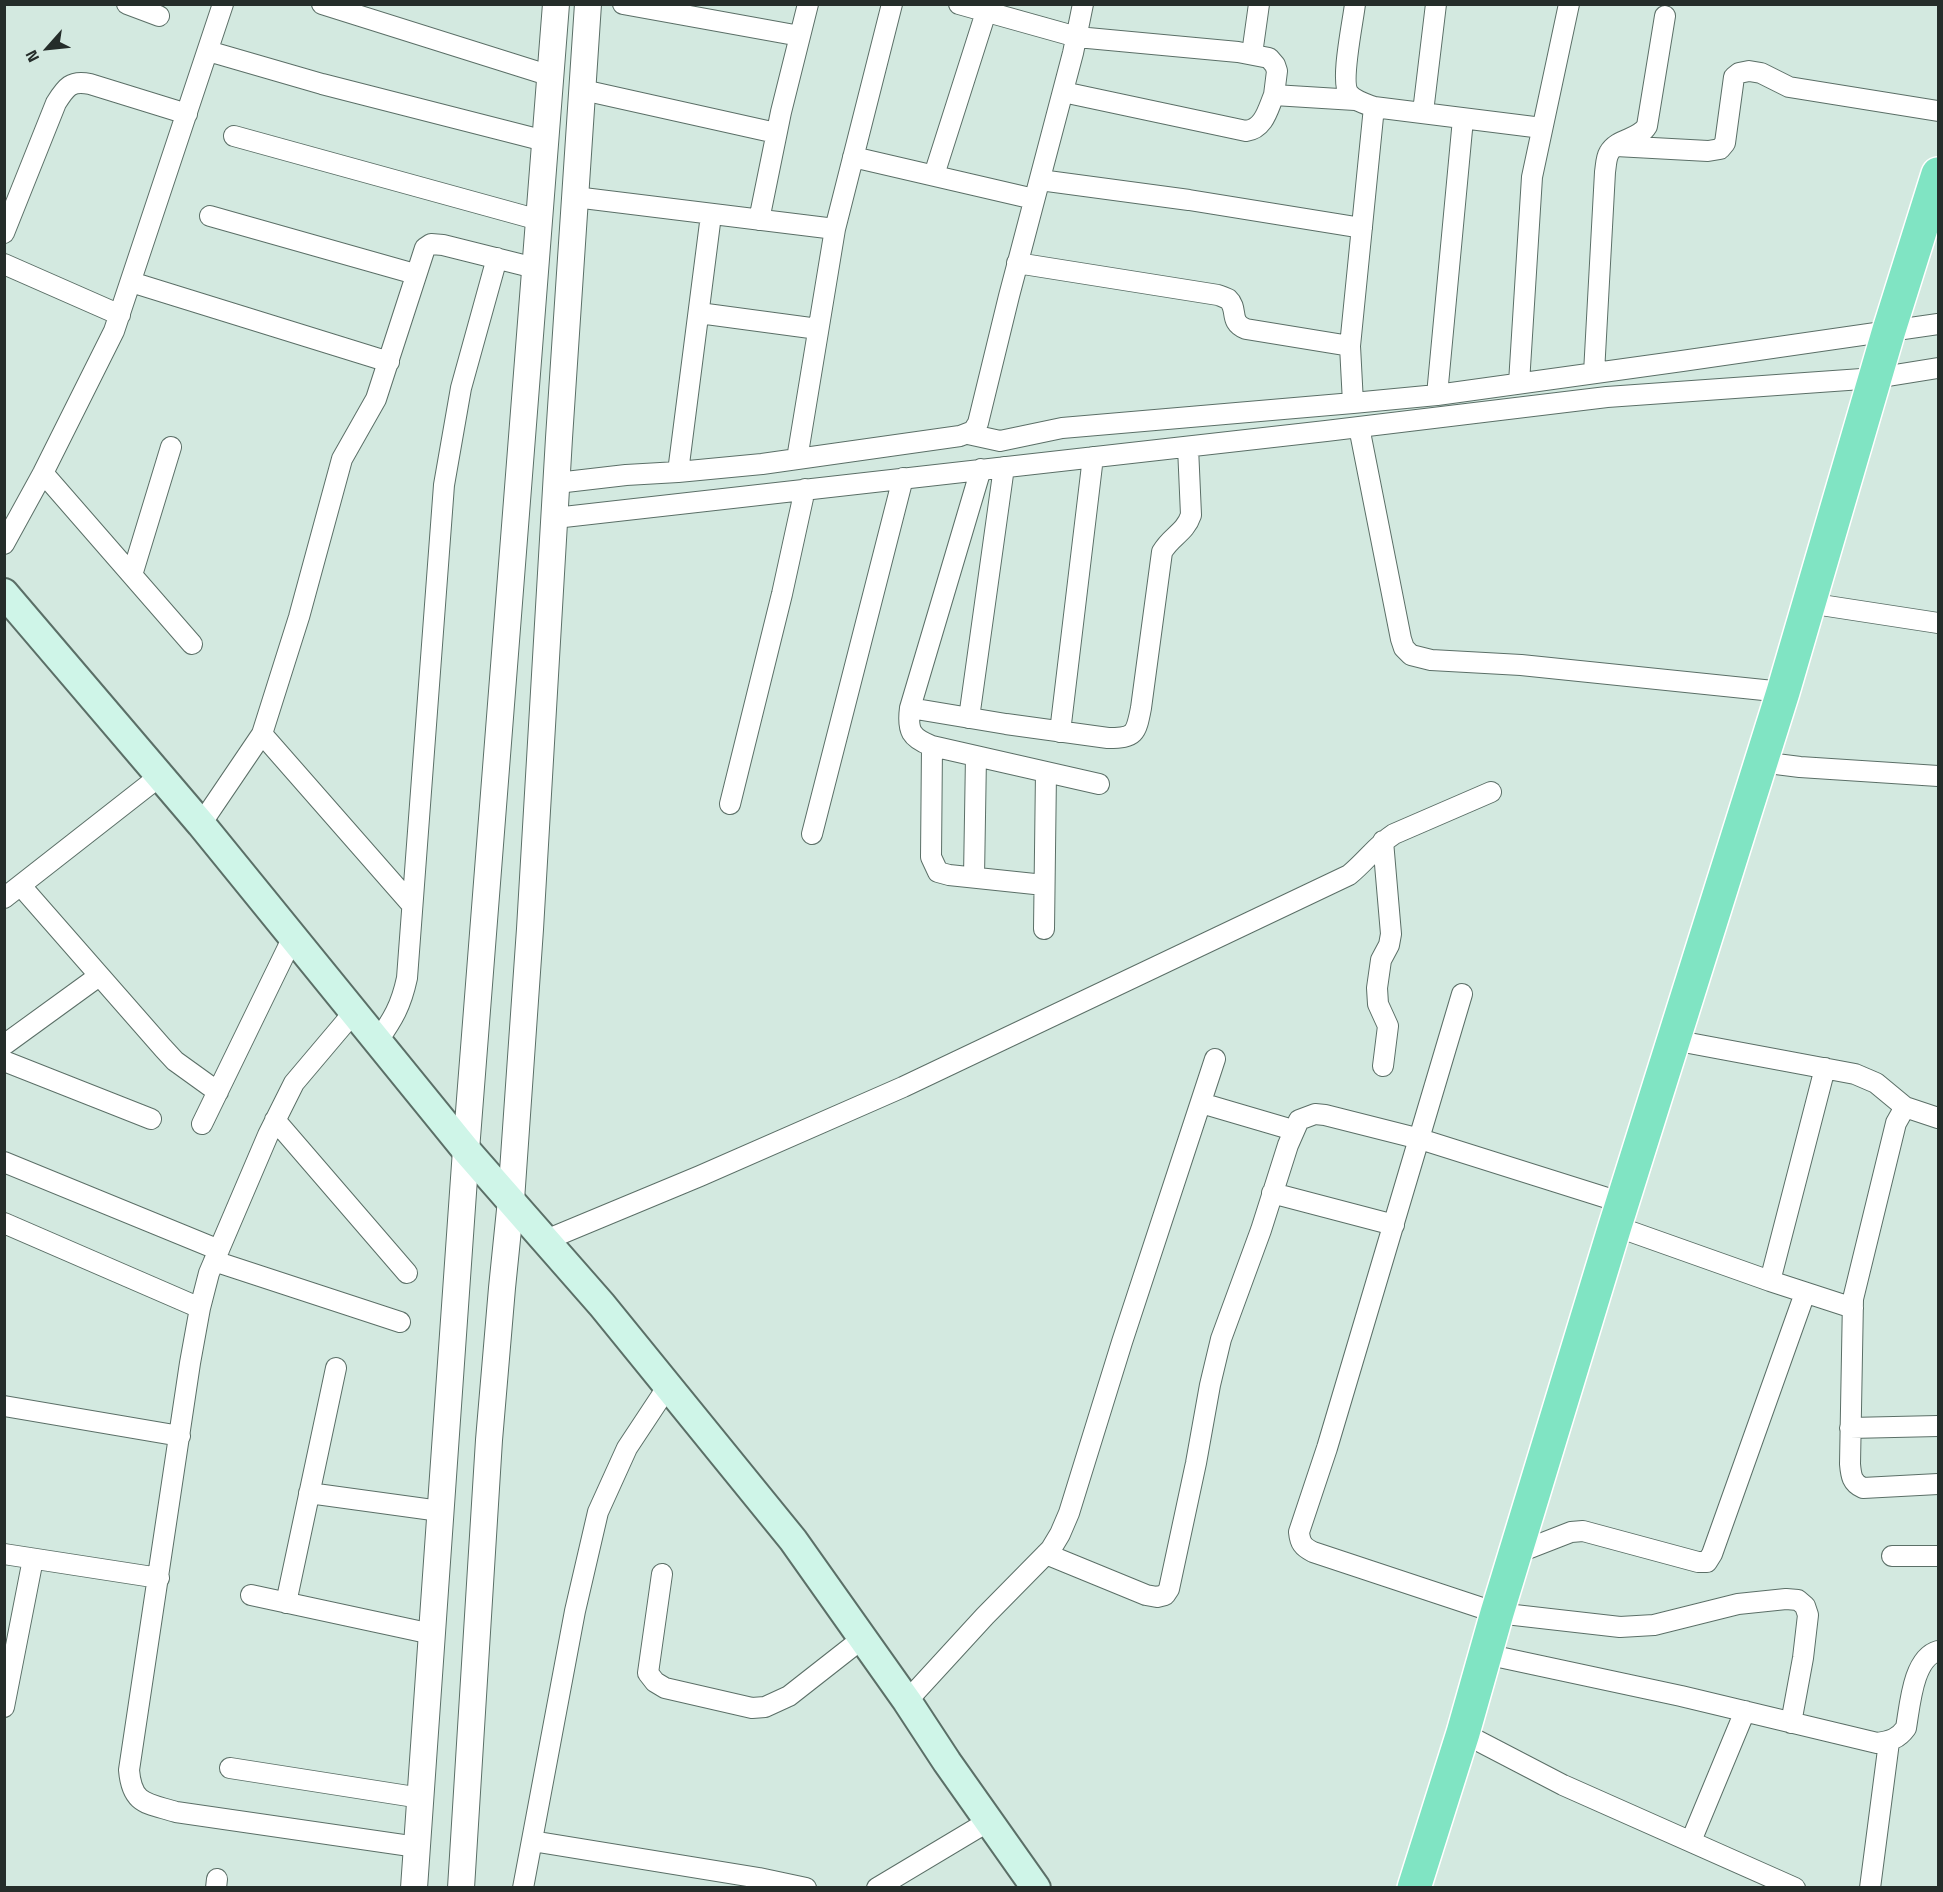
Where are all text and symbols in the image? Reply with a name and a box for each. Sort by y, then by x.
north arrow [18,18,78,78]
text: N [19,46,45,67]

